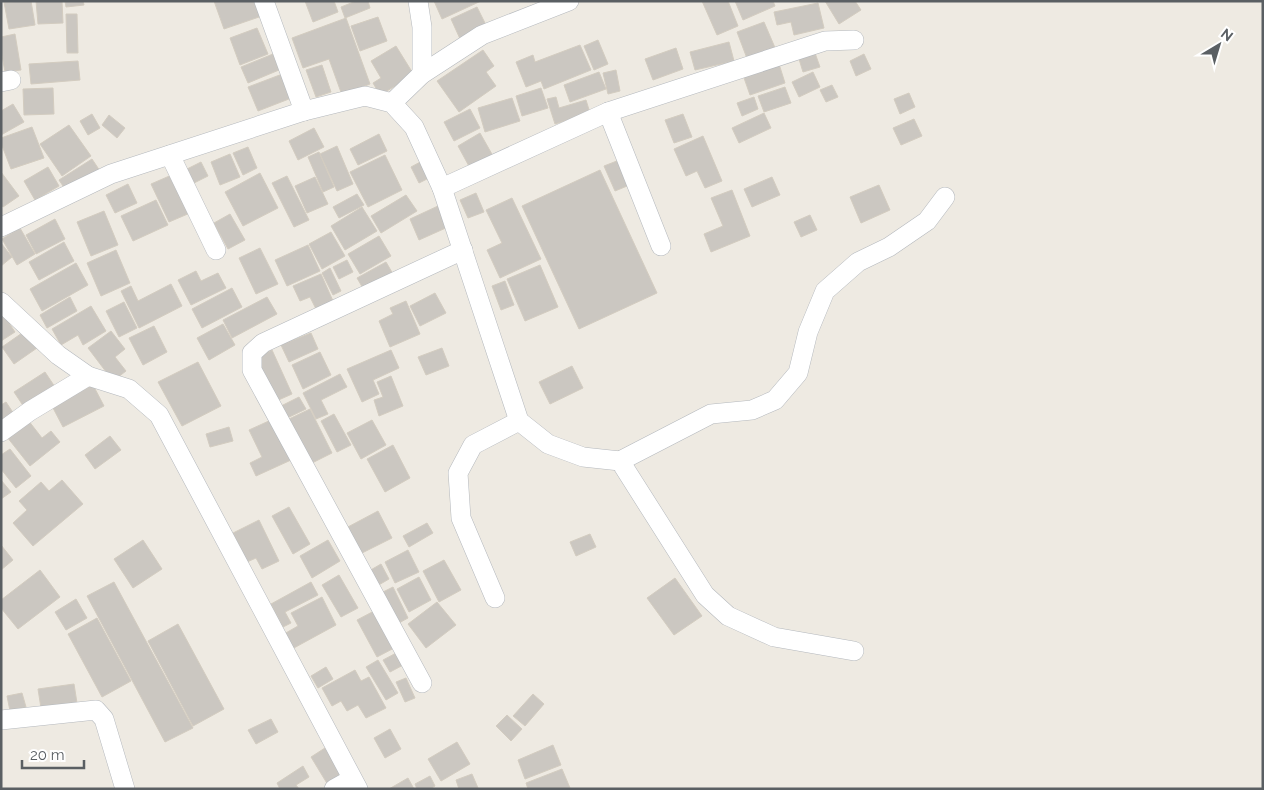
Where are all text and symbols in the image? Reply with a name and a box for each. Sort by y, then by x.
north arrow [1194,20,1244,70]
text: N [1218,25,1236,44]
scale bar [22,738,85,770]
text: 20 m [30,746,65,764]

